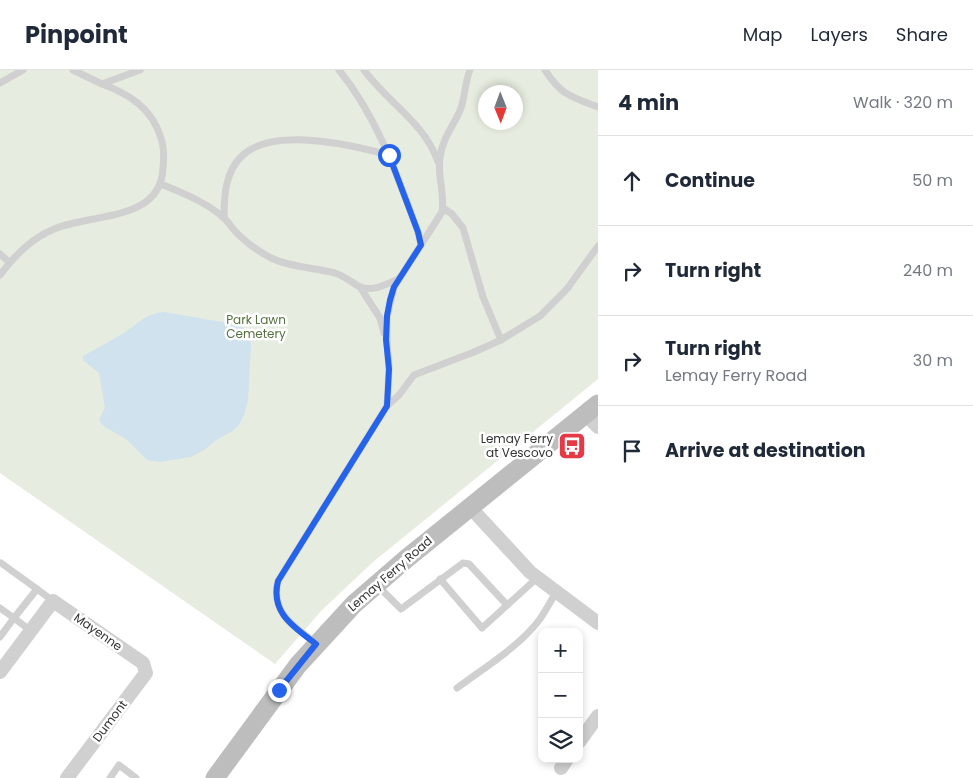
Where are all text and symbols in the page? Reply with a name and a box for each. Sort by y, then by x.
text: Pinpoint [25,18,128,51]
text: Map [743,22,783,47]
text: Layers [811,22,868,47]
text: Share [896,22,948,47]
north arrow [478,85,523,130]
text: 4 min [618,88,679,117]
text: Walk · 320 m [853,91,953,114]
route start [378,144,401,167]
icon: ahead [618,167,646,195]
text: Continue [665,167,755,194]
text: 50 m [912,169,953,192]
icon: right [618,257,646,285]
text: Turn right [665,257,761,284]
text: 240 m [903,259,953,282]
park label: Park Lawn Cemetery [226,311,286,342]
text: Turn right [665,335,761,362]
icon: right [618,347,646,375]
text: 30 m [913,349,953,372]
text: Lemay Ferry Road [665,364,807,387]
place label: Lemay Ferry at Vescovo [481,430,553,461]
bus stop icon: Lemay Ferry at Vescovo [557,431,587,461]
icon: arrive [618,437,646,465]
text: Arrive at destination [665,437,866,464]
street label: Lemay Ferry Road [344,532,436,615]
street label: Mayenne [71,609,126,654]
map controls [538,628,583,763]
button: + [538,628,583,673]
button: − [538,673,583,718]
route end [268,679,291,702]
street label: Dumont [88,696,131,745]
button: layers [538,718,583,763]

